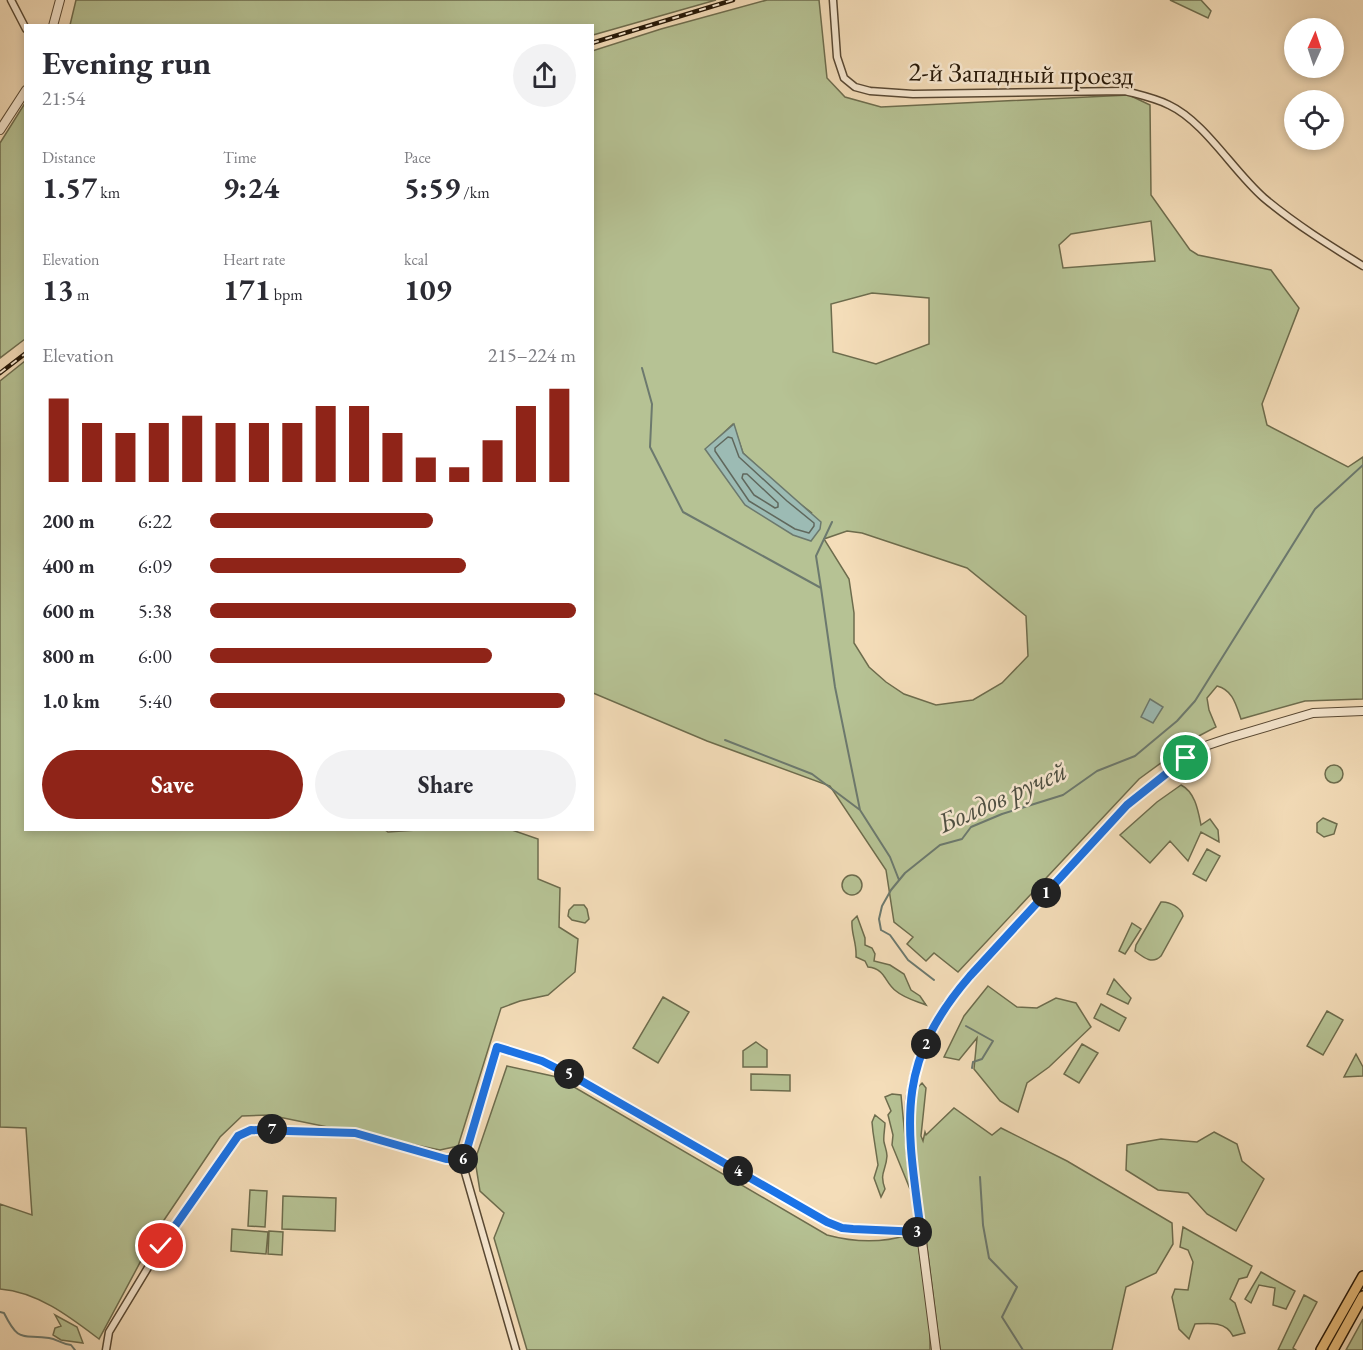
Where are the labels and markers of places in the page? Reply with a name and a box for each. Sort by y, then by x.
pin [1160,732,1211,783]
pin: 1 [1031,878,1061,908]
pin: 2 [911,1029,941,1059]
pin: 5 [554,1059,584,1089]
pin: 7 [257,1114,287,1144]
pin: 6 [448,1144,478,1174]
pin: 4 [723,1156,753,1186]
pin: 3 [902,1217,932,1247]
pin [135,1220,186,1271]

